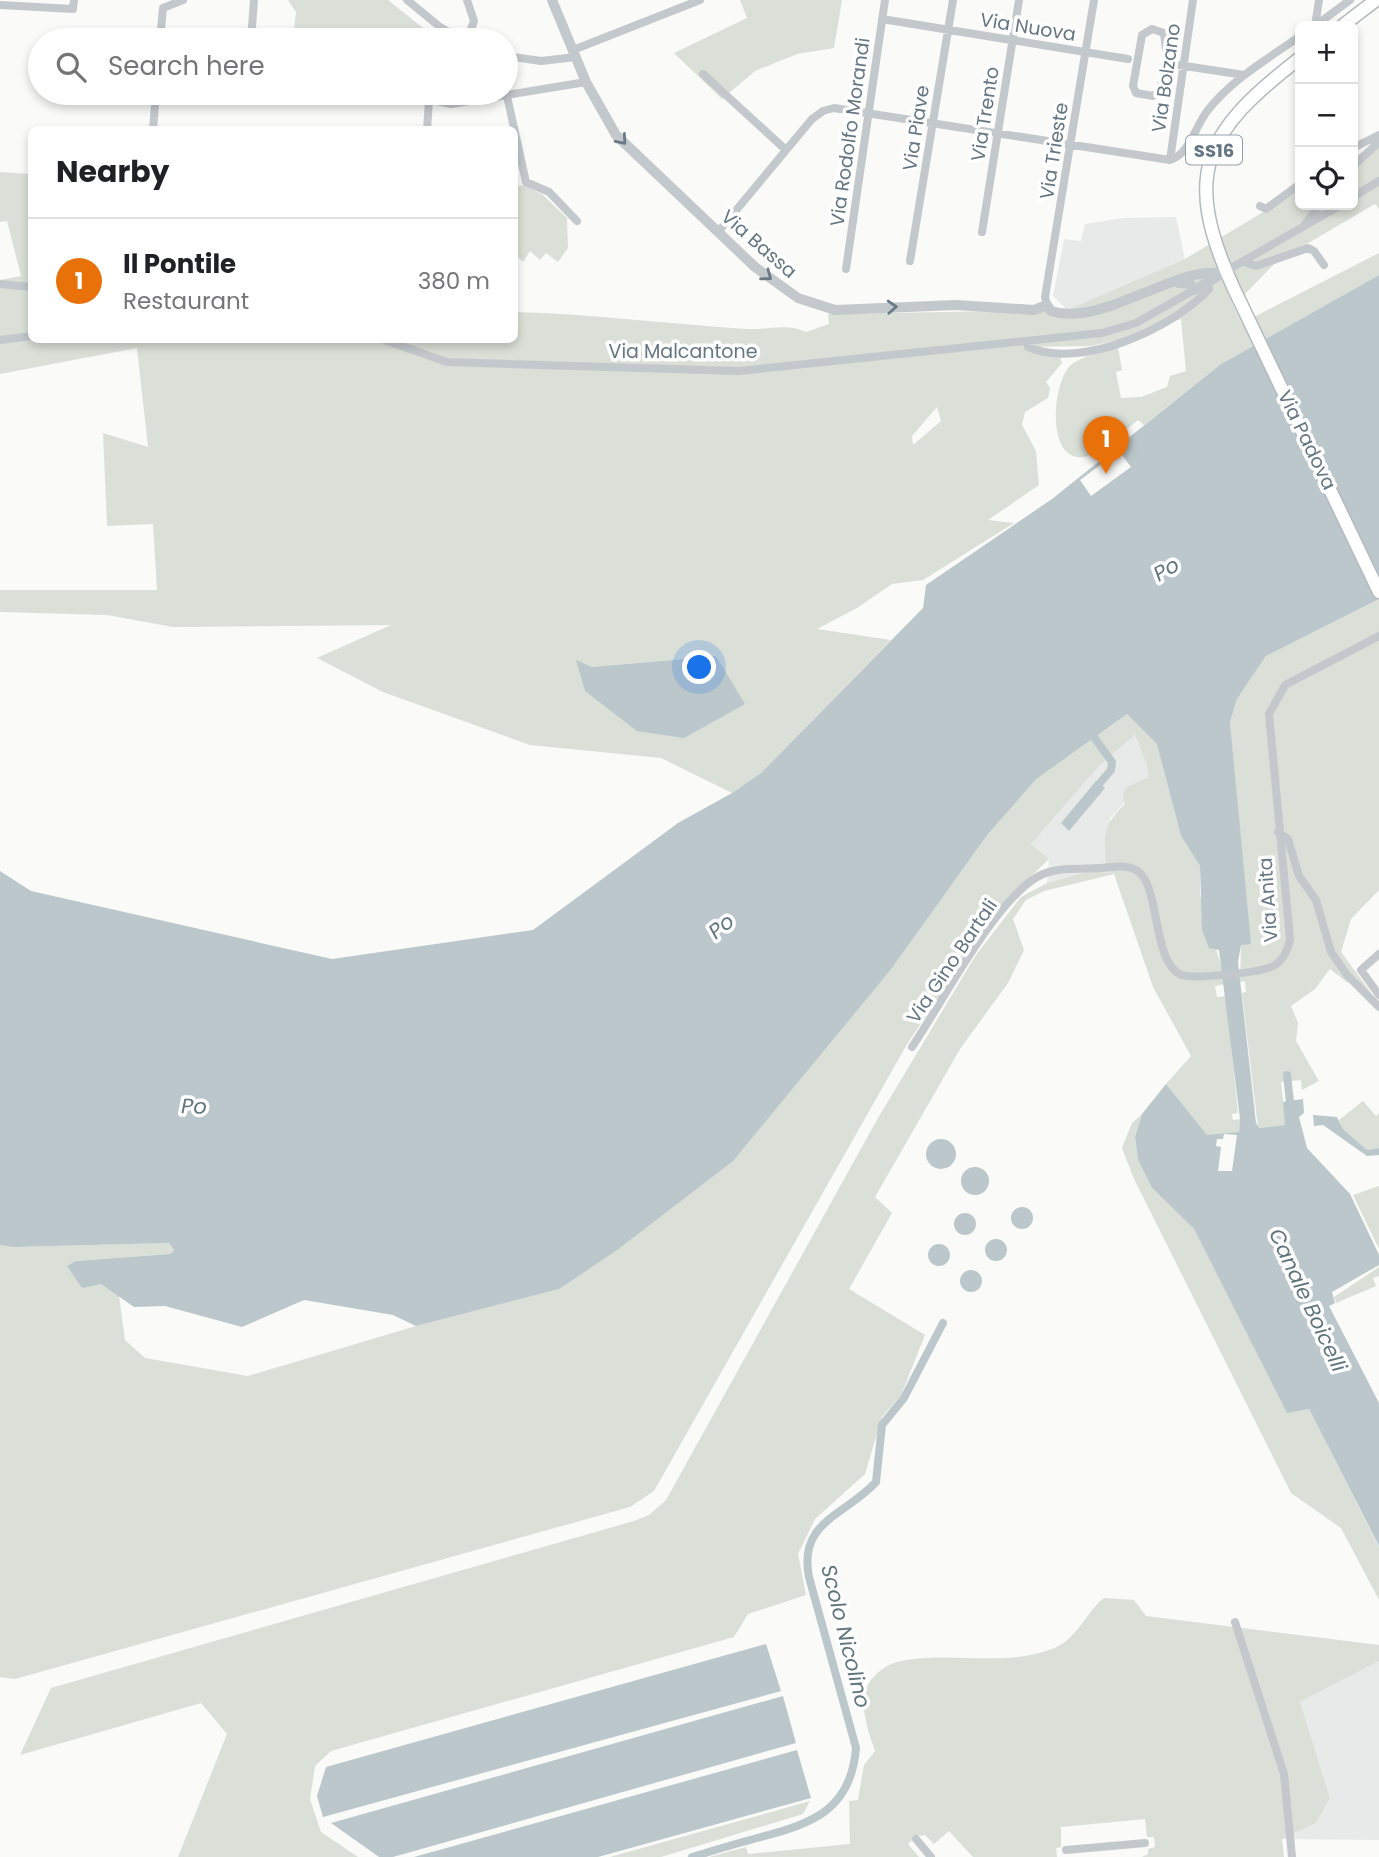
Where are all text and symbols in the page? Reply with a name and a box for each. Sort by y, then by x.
street label: Via Nuova [978,6,1078,48]
map controls [1295,21,1358,210]
button: + [1295,21,1358,84]
street label: Via Bolzano [1145,22,1187,134]
search box [28,28,518,105]
street label: Via Rodolfo Morandi [823,36,877,228]
icon: search [52,48,90,86]
text: Search here [108,48,265,84]
street label: Via Trento [964,65,1006,163]
street label: Via Piave [896,83,936,173]
button: − [1295,84,1358,147]
street label: Via Trieste [1033,101,1075,201]
one-way arrow [614,132,626,145]
road number: SS16 [1186,135,1242,164]
button: locate [1295,147,1358,210]
text: Nearby [56,150,170,193]
street label: Via Bassa [715,203,803,285]
text: Il Pontile [123,246,236,282]
text: 1 [75,265,83,297]
text: 380 m [418,265,490,297]
one-way arrow [759,268,772,281]
text: Restaurant [123,285,249,317]
one-way arrow [887,300,898,315]
street label: Via Malcantone [609,338,757,365]
street label: Via Padova [1271,386,1343,494]
pin: 1 [1083,416,1129,474]
water label: Po [1148,550,1184,588]
your location [682,650,716,684]
street label: Via Anita [1252,857,1284,943]
street label: Via Gino Bartali [900,893,1004,1029]
water label: Po [702,907,740,945]
water label: Po [181,1091,207,1121]
water label: Canale Boicelli [1262,1224,1354,1377]
water label: Scolo Nicolino [814,1561,878,1711]

